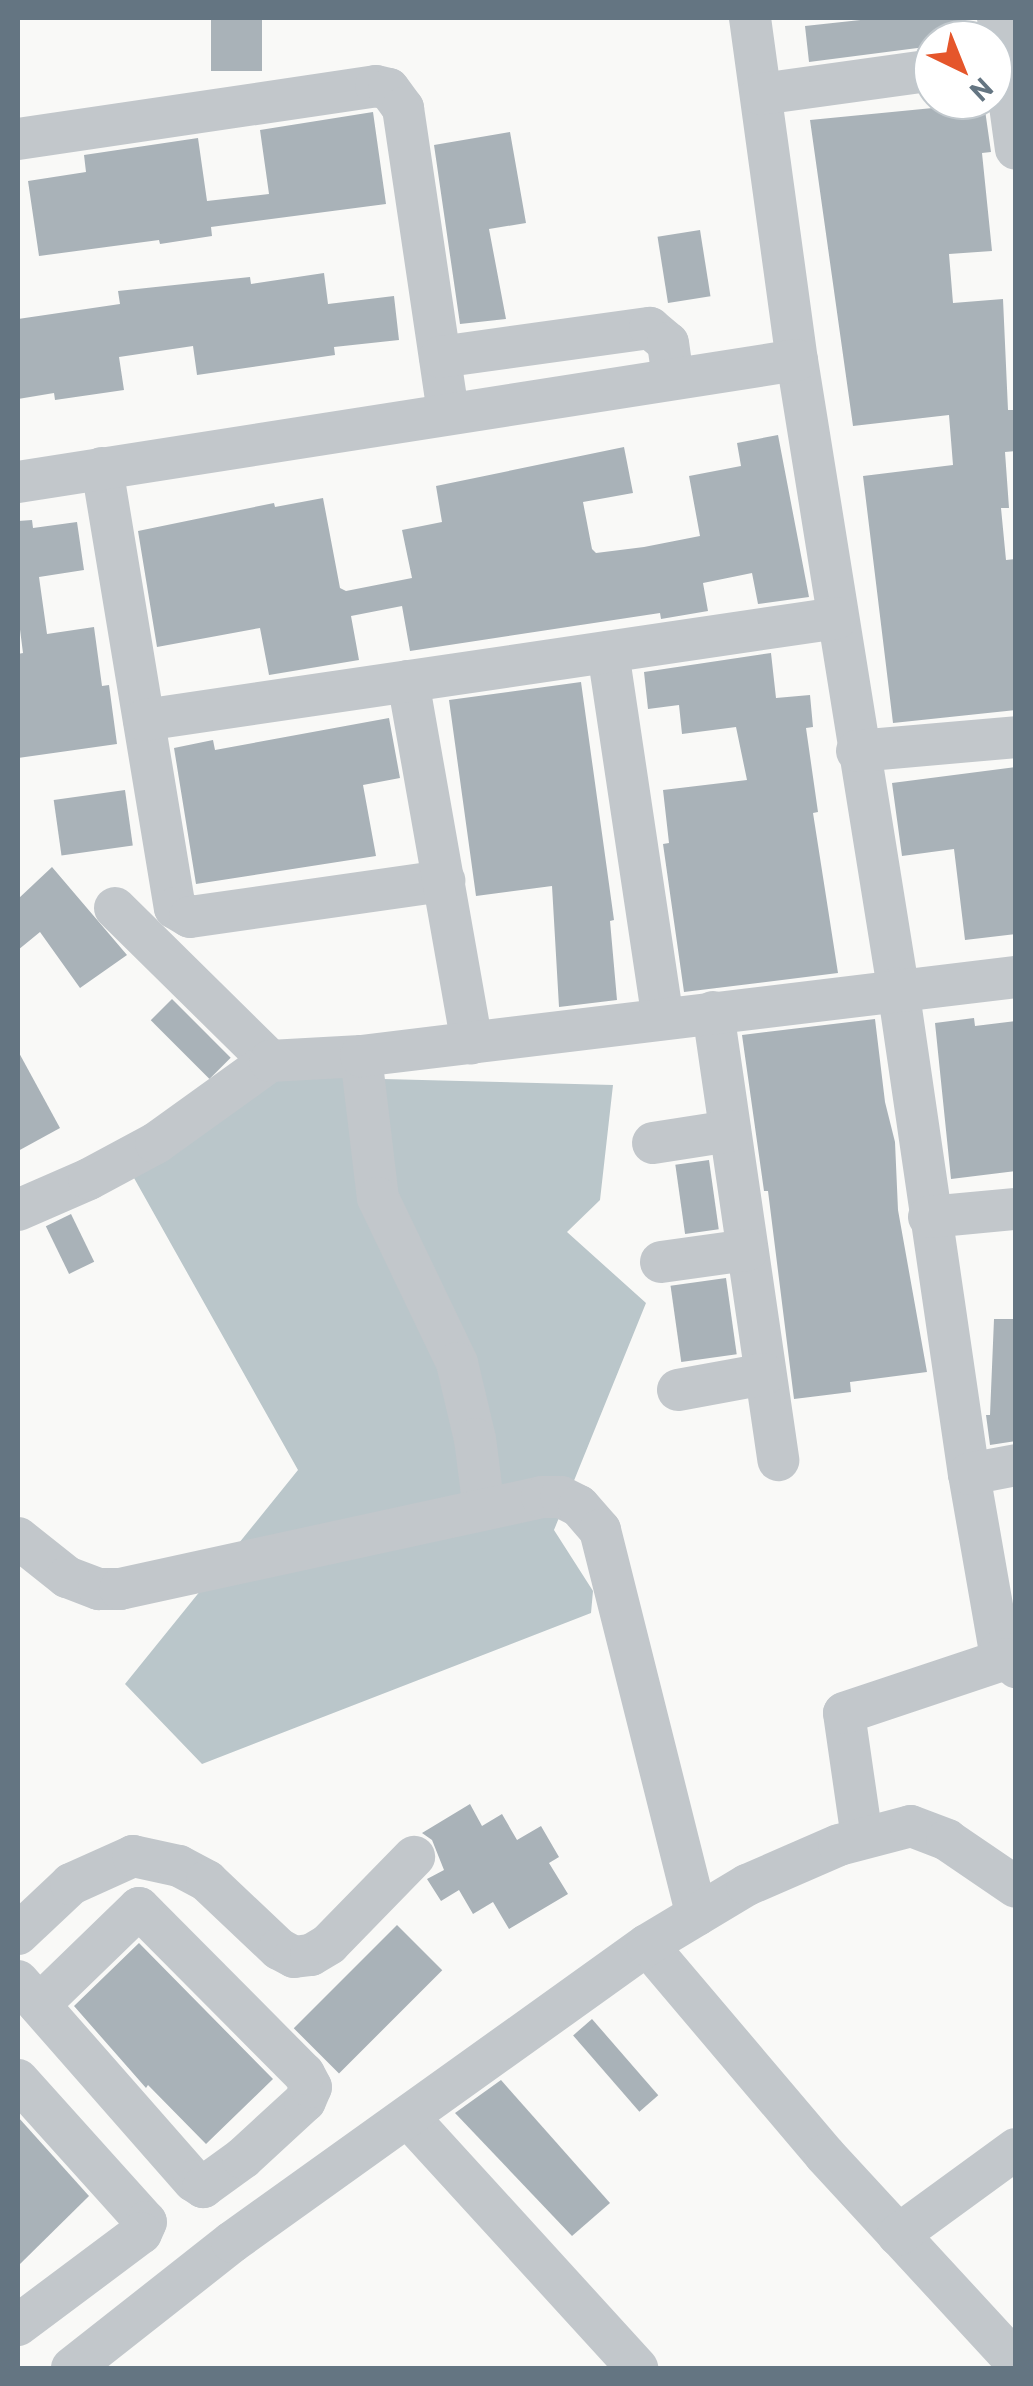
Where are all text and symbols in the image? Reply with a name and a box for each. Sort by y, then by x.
north arrow [913,20,1013,120]
text: N [964,72,1001,109]

